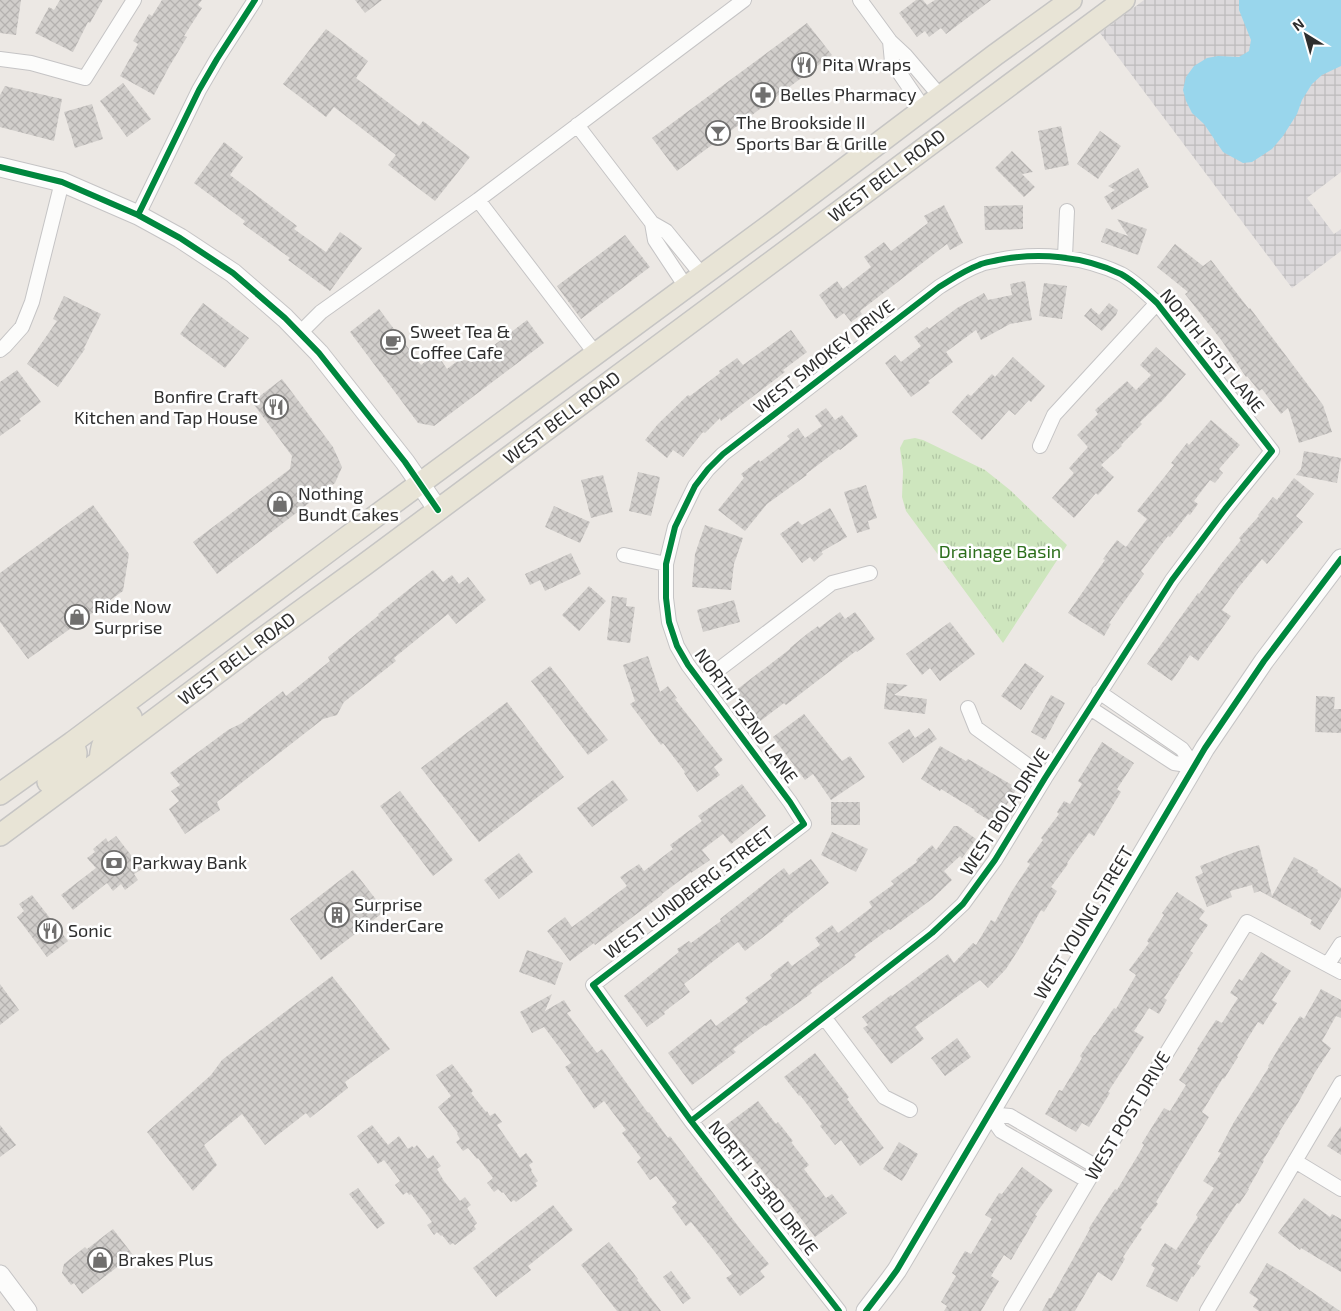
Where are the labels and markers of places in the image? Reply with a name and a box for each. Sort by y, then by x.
restaurant icon: Pita Wraps [791,52,817,78]
place label: Pita Wraps [822,53,911,75]
pharmacy icon: Belles Pharmacy [750,82,776,108]
place label: Belles Pharmacy [780,83,917,105]
place label: The Brookside II Sports Bar & Grille [736,111,887,154]
bar icon: The Brookside II Sports Bar & Grille [705,120,731,146]
place label: Sweet Tea & Coffee Cafe [410,320,511,363]
cafe icon: Sweet Tea & Coffee Cafe [380,329,406,355]
place label: Bonfire Craft Kitchen and Tap House [74,385,258,428]
restaurant icon: Bonfire Craft Kitchen and Tap House [263,394,289,420]
place label: Nothing Bundt Cakes [298,482,399,525]
shop icon: Nothing Bundt Cakes [267,491,293,517]
place label: Ride Now Surprise [94,595,171,638]
shop icon: Ride Now Surprise [64,604,90,630]
bank icon: Parkway Bank [101,850,127,876]
place label: Parkway Bank [132,851,247,873]
place label: Surprise KinderCare [354,893,444,936]
building icon: Surprise KinderCare [324,902,350,928]
restaurant icon: Sonic [37,918,63,944]
place label: Sonic [68,919,112,941]
shop icon: Brakes Plus [87,1247,113,1273]
place label: Brakes Plus [118,1248,213,1270]

